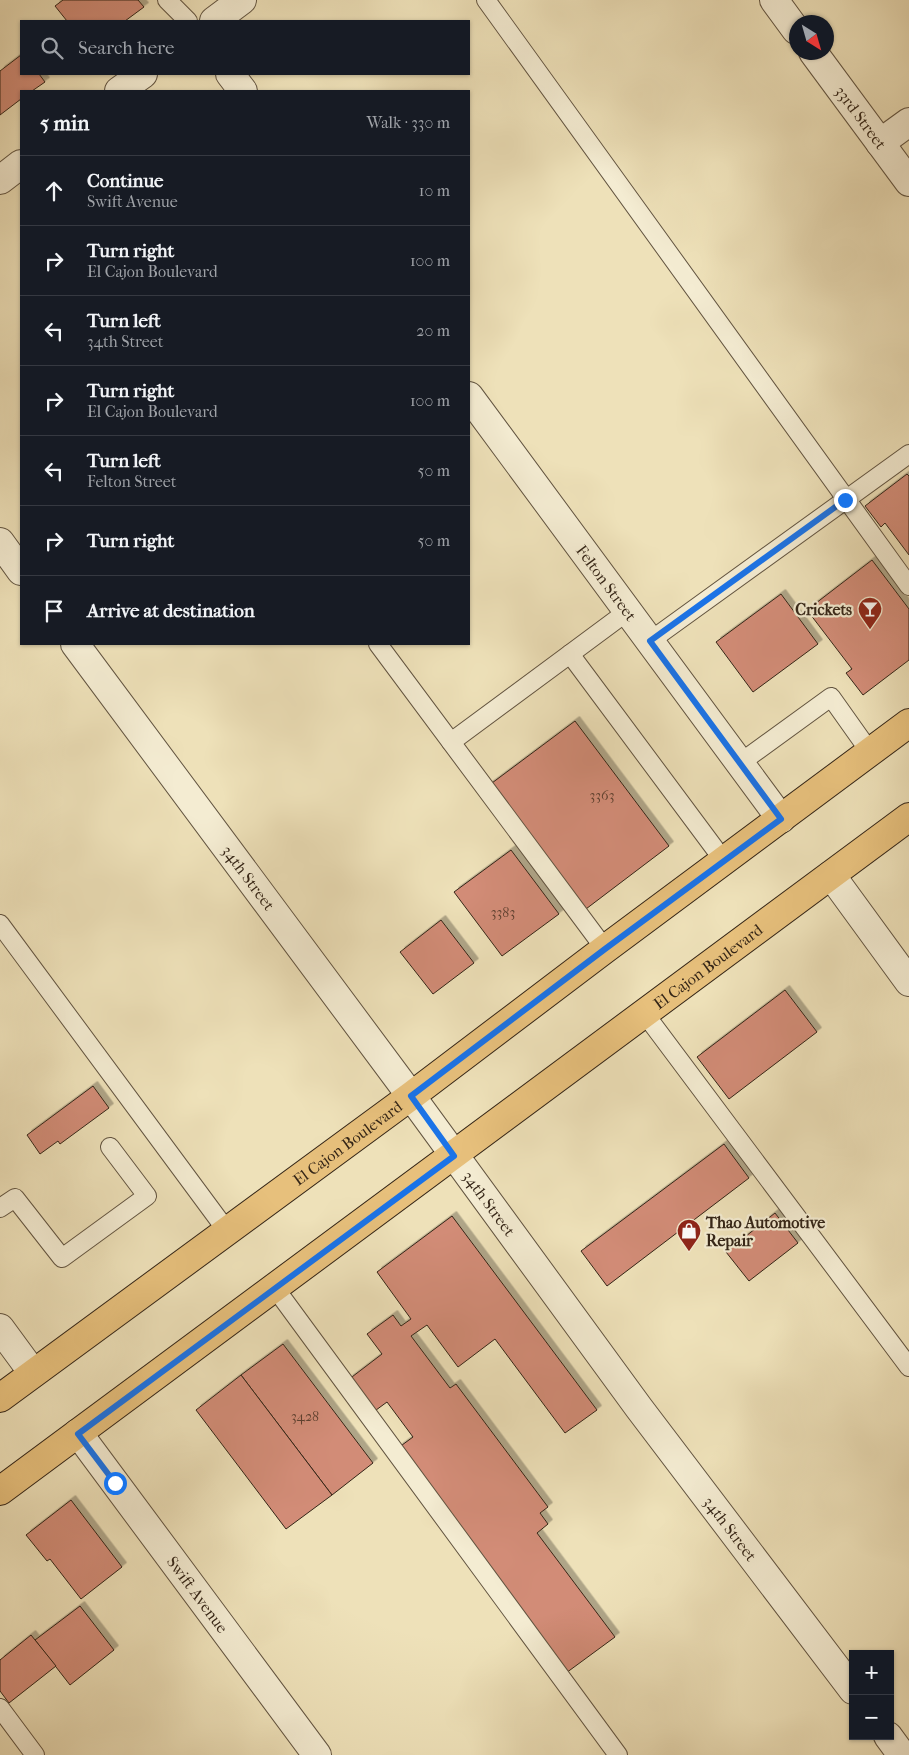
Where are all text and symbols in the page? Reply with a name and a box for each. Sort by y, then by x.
north arrow [789,15,834,60]
search box [20,20,470,75]
icon: search [38,34,66,62]
text: Search here [78,37,174,59]
street label: 33rd Street [831,82,891,153]
text: 5 min [40,111,89,135]
text: Walk · 330 m [367,113,450,132]
text: Continue [87,170,163,192]
icon: ahead [40,177,68,205]
text: 10 m [419,181,450,200]
text: Swift Avenue [87,192,178,211]
text: Turn right [87,240,174,262]
icon: right [40,247,68,275]
text: 100 m [410,251,450,270]
text: El Cajon Boulevard [87,262,218,281]
text: Turn left [87,310,161,332]
icon: left [40,317,68,345]
text: 20 m [416,321,450,340]
text: 34th Street [87,332,163,351]
text: Turn right [87,380,174,402]
icon: right [40,387,68,415]
text: 100 m [410,391,450,410]
text: El Cajon Boulevard [87,402,218,421]
text: Turn left [87,450,161,472]
icon: left [40,457,68,485]
text: 50 m [418,461,450,480]
text: Felton Street [87,472,176,491]
route end [834,489,857,512]
icon: right [40,527,68,555]
text: Turn right [87,530,174,552]
text: 50 m [418,531,450,550]
street label: Felton Street [572,541,641,625]
bar icon: Crickets [857,596,883,630]
icon: arrive [40,597,68,625]
text: Arrive at destination [87,600,255,622]
place label: Crickets [795,600,852,619]
house number: 3363 [590,787,614,804]
street label: 34th Street [218,842,279,914]
house number: 3383 [491,904,515,921]
street label: El Cajon Boulevard [650,920,766,1013]
street label: El Cajon Boulevard [289,1097,406,1190]
street label: 34th Street [459,1167,519,1240]
place label: Thao Automotive Repair [705,1213,825,1251]
shop icon: Thao Automotive Repair [676,1218,702,1252]
house number: 3428 [291,1408,319,1425]
route start [104,1472,127,1495]
street label: 34th Street [699,1493,761,1565]
street label: Swift Avenue [163,1553,232,1637]
map controls [849,1650,894,1740]
button: + [849,1650,894,1695]
button: − [849,1695,894,1740]

